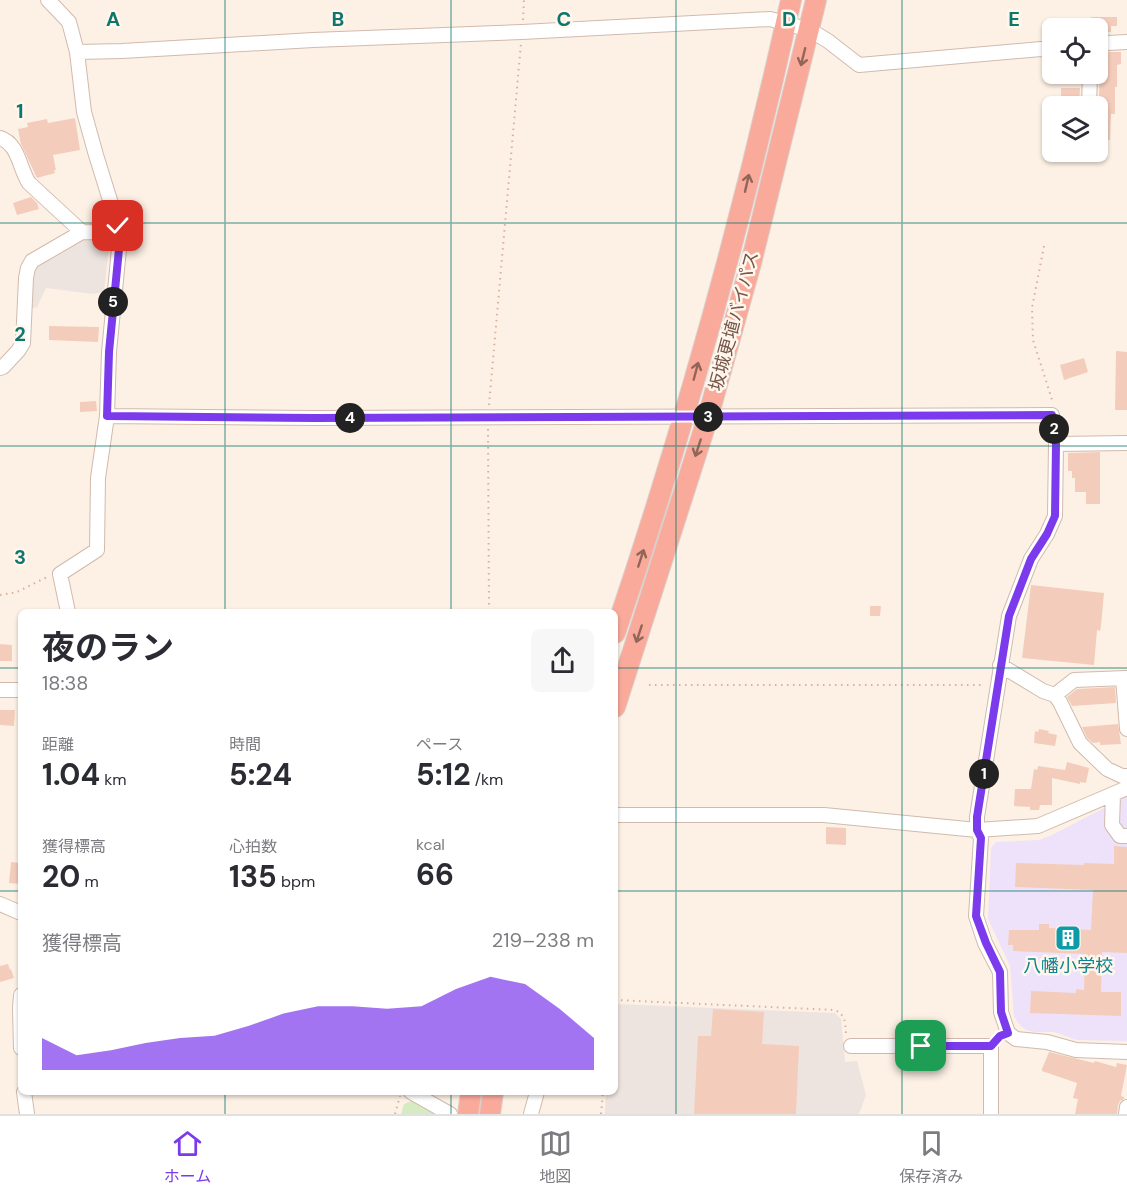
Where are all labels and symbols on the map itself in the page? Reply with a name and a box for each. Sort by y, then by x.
text: A [106,6,120,32]
text: B [332,6,344,32]
text: C [557,6,571,32]
text: D [782,6,796,32]
text: E [1008,6,1020,32]
one-way arrow [796,47,808,66]
text: 1 [16,98,24,124]
one-way arrow [742,173,754,192]
pin [92,200,143,251]
street label: 坂城更埴バイパス [704,249,764,393]
pin: 5 [98,287,128,317]
text: 2 [14,321,26,347]
one-way arrow [691,362,703,381]
pin: 3 [693,402,723,432]
pin: 4 [335,403,365,433]
pin: 2 [1039,414,1069,444]
one-way arrow [692,438,703,457]
text: 3 [14,544,26,570]
one-way arrow [636,549,647,568]
one-way arrow [633,624,644,643]
pin: 1 [969,759,999,789]
building icon: 八幡小学校 [1053,923,1083,953]
place label: 八幡小学校 [1023,954,1113,978]
pin [895,1020,946,1071]

